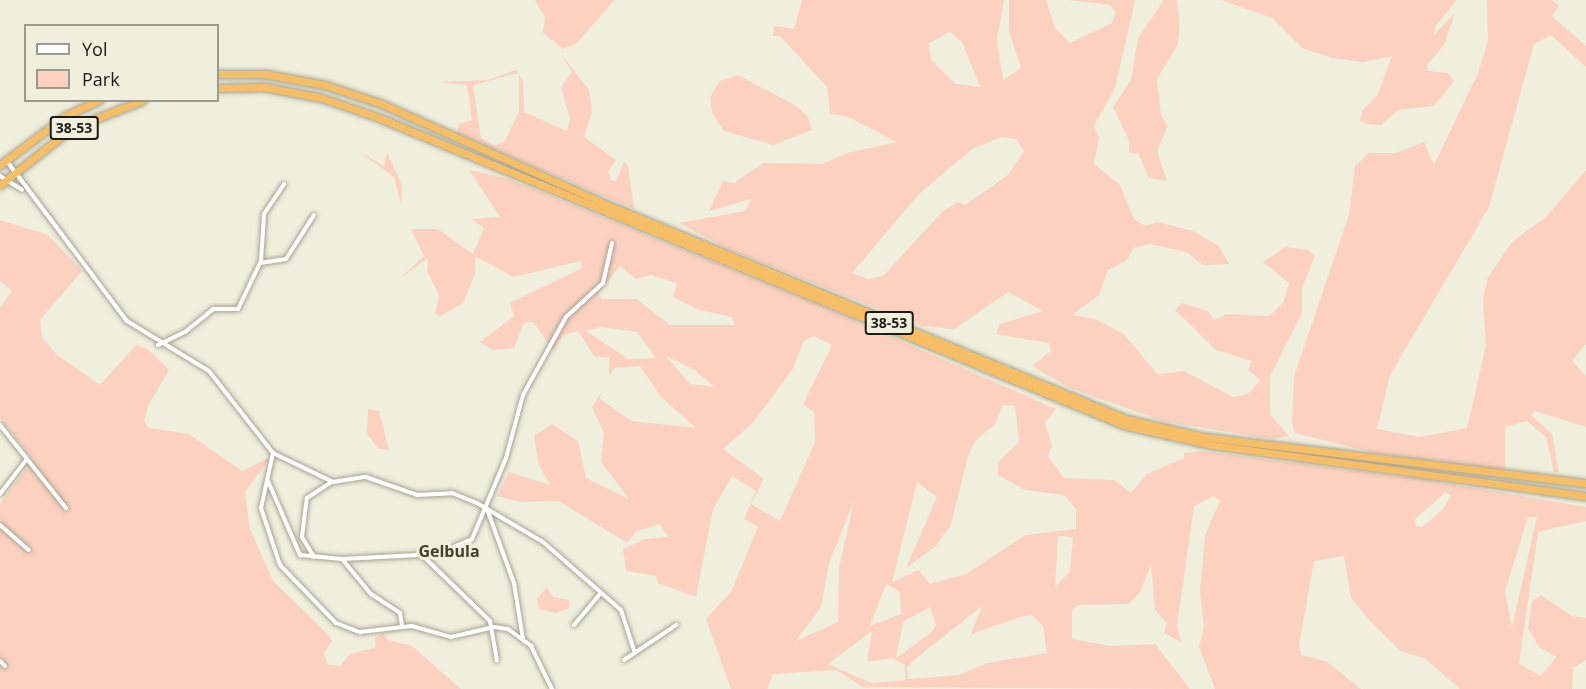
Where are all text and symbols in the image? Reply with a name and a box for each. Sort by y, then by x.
legend [24,24,219,102]
text: Yol [82,37,107,61]
text: Park [82,67,120,91]
road number: 38-53 [48,117,100,139]
road number: 38-53 [864,312,914,334]
district label: Gelbula [418,541,480,561]

